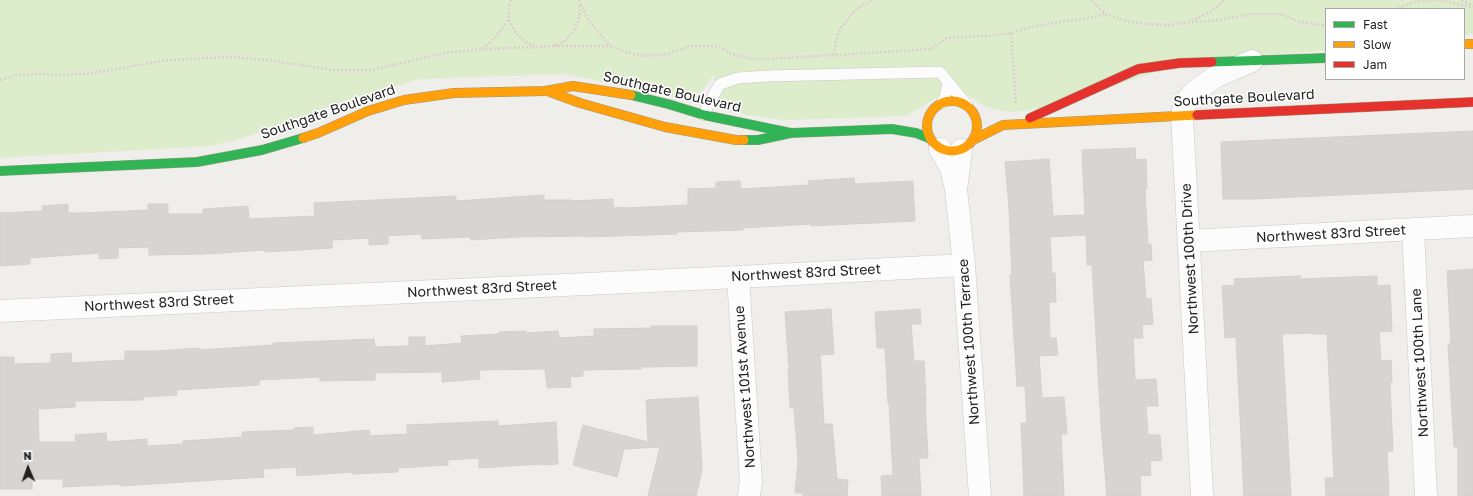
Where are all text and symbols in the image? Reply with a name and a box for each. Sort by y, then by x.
legend [1325,8,1465,80]
text: Fast [1363,17,1388,32]
text: Slow [1363,37,1391,52]
text: Jam [1363,57,1387,72]
street label: Southgate Boulevard [601,68,743,116]
street label: Southgate Boulevard [258,81,398,143]
street label: Southgate Boulevard [1173,86,1315,110]
street label: Northwest 100th Drive [1178,183,1202,335]
street label: Northwest 83rd Street [1256,222,1406,246]
street label: Northwest 100th Terrace [955,258,983,426]
street label: Northwest 83rd Street [731,261,881,285]
street label: Northwest 83rd Street [407,277,557,301]
street label: Northwest 100th Lane [1408,288,1432,438]
street label: Northwest 83rd Street [84,291,234,315]
street label: Northwest 101st Avenue [731,305,759,469]
north arrow [8,448,48,488]
text: N [23,449,32,462]

